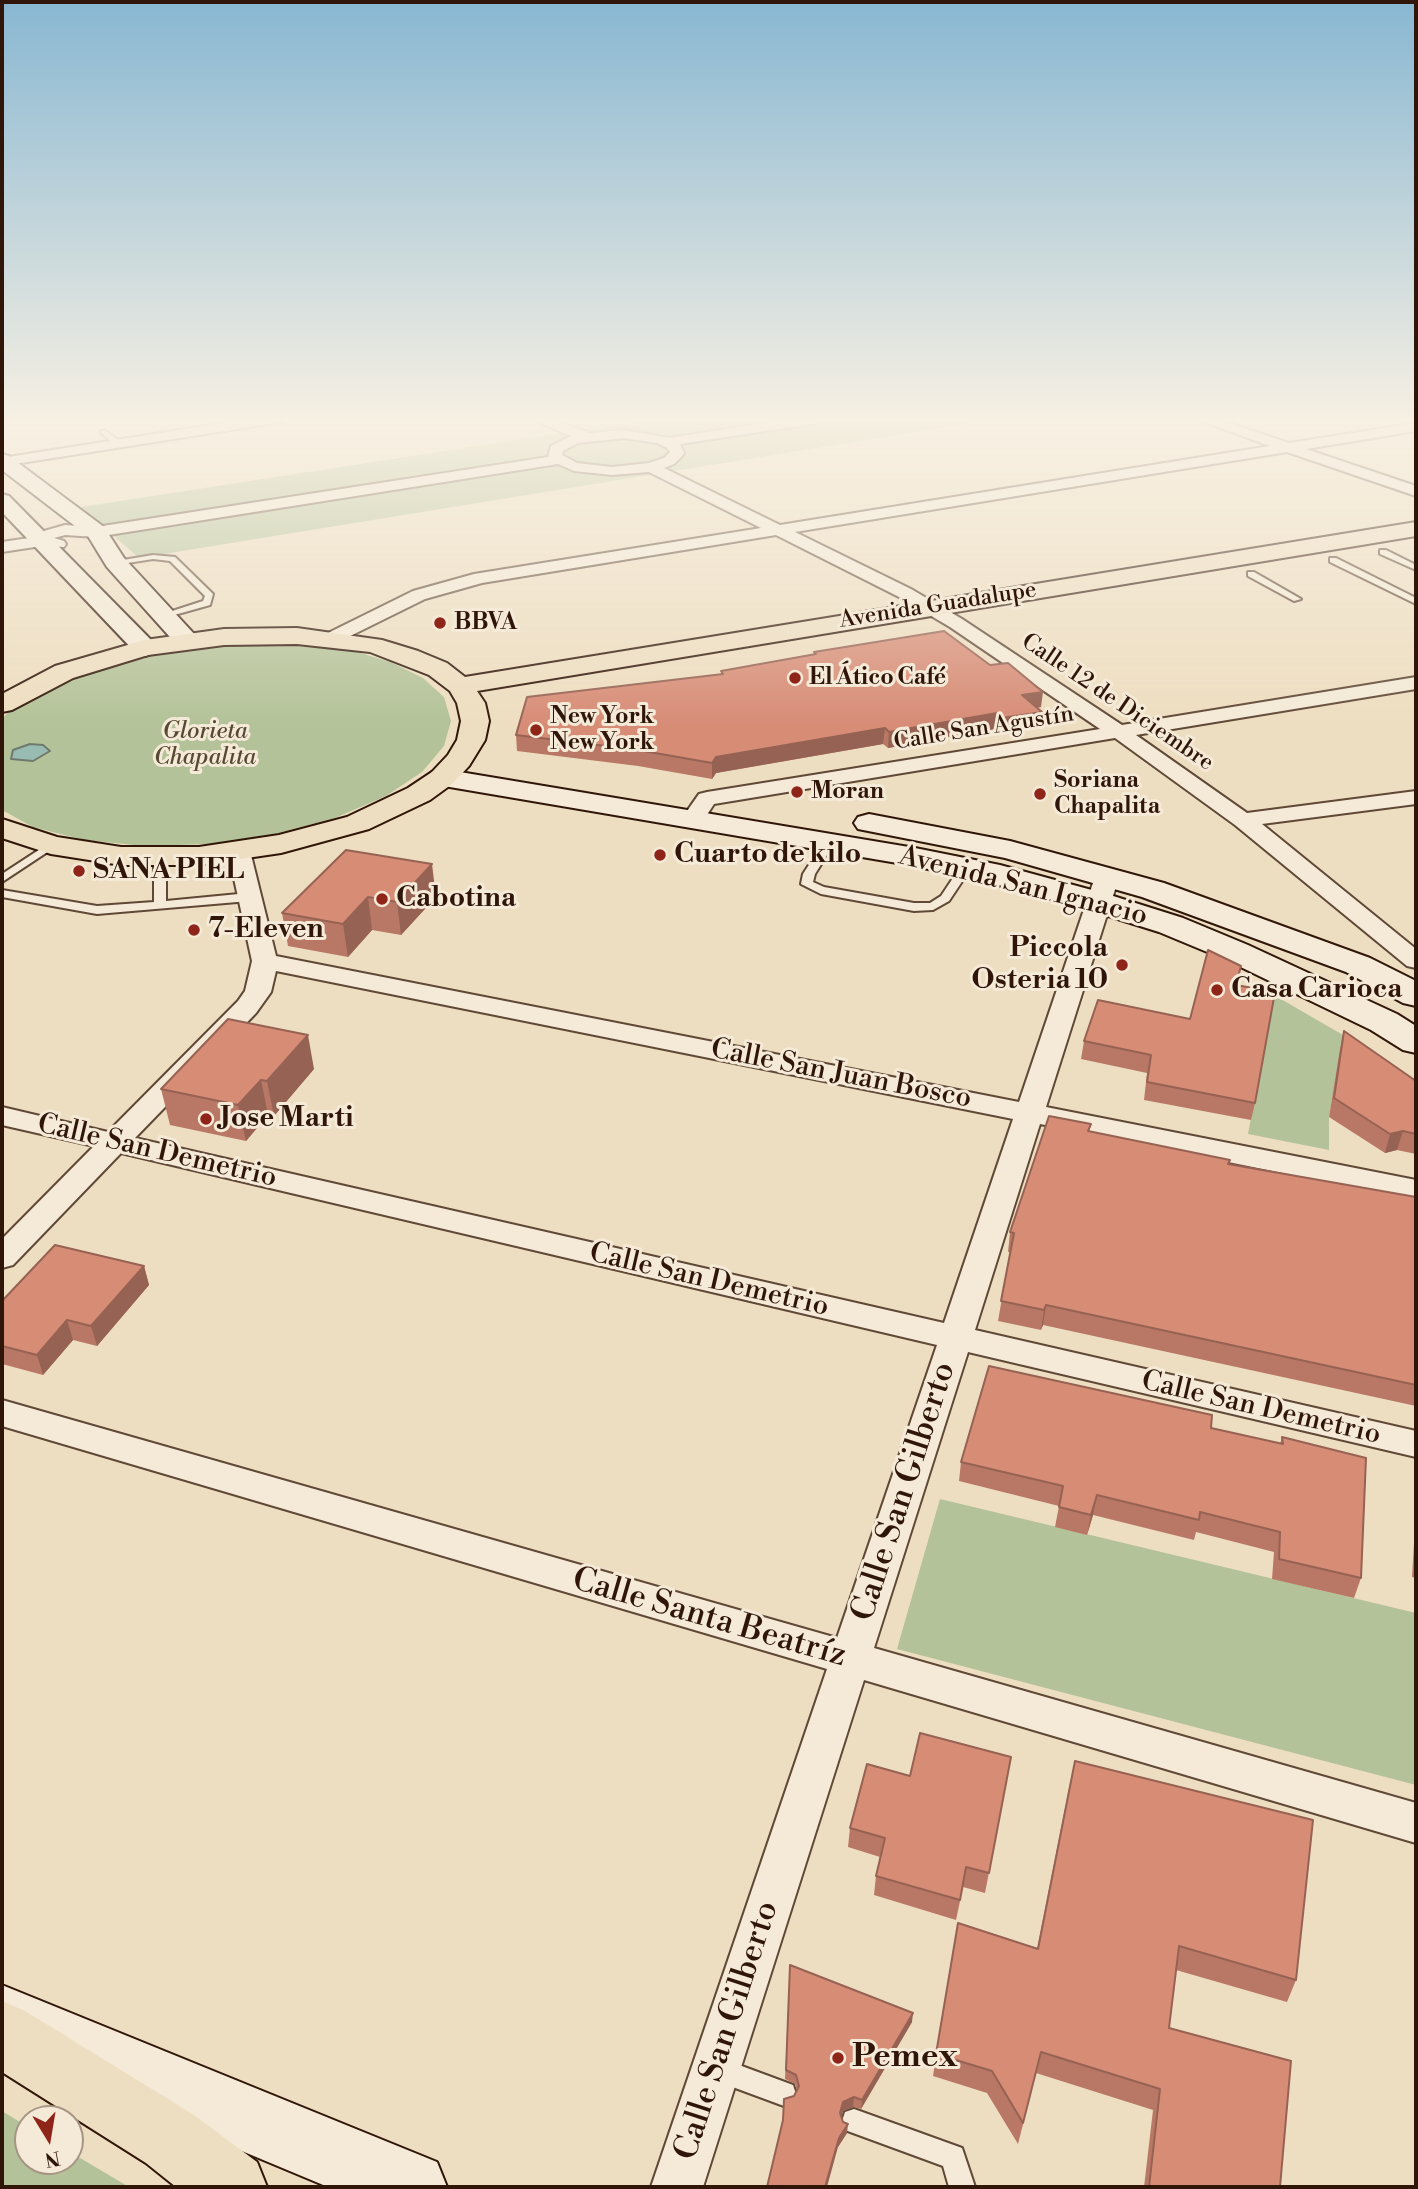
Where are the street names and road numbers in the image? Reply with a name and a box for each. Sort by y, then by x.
street label: Avenida Guadalupe [837,577,1039,635]
street label: Calle 12 de Diciembre [1016,628,1218,778]
street label: Calle San Agustín [892,701,1076,757]
street label: Avenida San Ignacio [895,840,1151,934]
street label: Calle San Juan Bosco [708,1033,974,1117]
street label: Calle San Demetrio [34,1108,280,1196]
street label: Calle San Demetrio [586,1237,832,1325]
street label: Calle San Gilberto [844,1358,966,1626]
street label: Calle San Demetrio [1138,1365,1384,1453]
street label: Calle Santa Beatríz [567,1561,851,1677]
street label: Calle San Gilberto [667,1897,789,2165]

